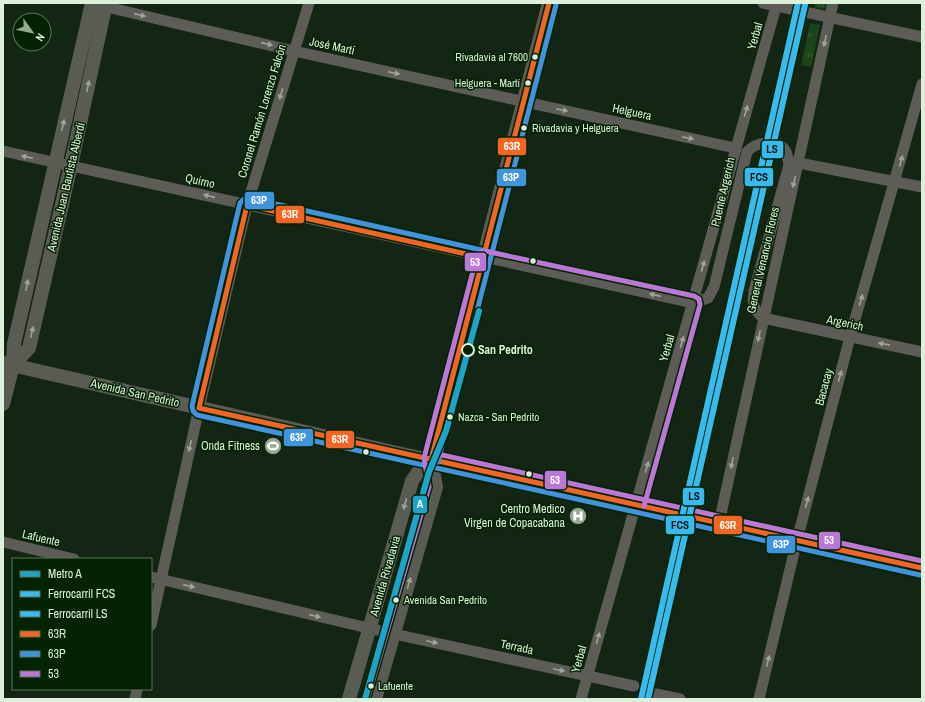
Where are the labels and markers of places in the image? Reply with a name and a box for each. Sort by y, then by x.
place label: Rivadavia al 7600 [455,50,528,64]
marker: Rivadavia al 7600 [530,52,540,62]
place label: Helguera - Martí [455,76,520,90]
marker: Helguera - Martí [523,78,533,88]
place label: Rivadavia y Helguera [532,121,619,135]
marker: Rivadavia y Helguera [519,123,529,133]
unlabelled marker [528,256,538,266]
place label: San Pedrito [478,342,533,358]
marker: San Pedrito [461,343,475,357]
place label: Nazca - San Pedrito [458,410,539,424]
marker: Nazca - San Pedrito [445,412,455,422]
sports icon: Onda Fitness [263,436,283,456]
place label: Onda Fitness [201,438,260,454]
unlabelled marker [361,447,371,457]
unlabelled marker [524,469,534,479]
place label: Centro Medico Virgen de Copacabana [464,501,566,531]
hospital icon: Centro Medico Virgen de Copacabana [568,506,588,526]
place label: Avenida San Pedrito [403,593,487,607]
marker: Avenida San Pedrito [391,595,401,605]
place label: Lafuente [378,679,413,693]
marker: Lafuente [366,681,376,691]

